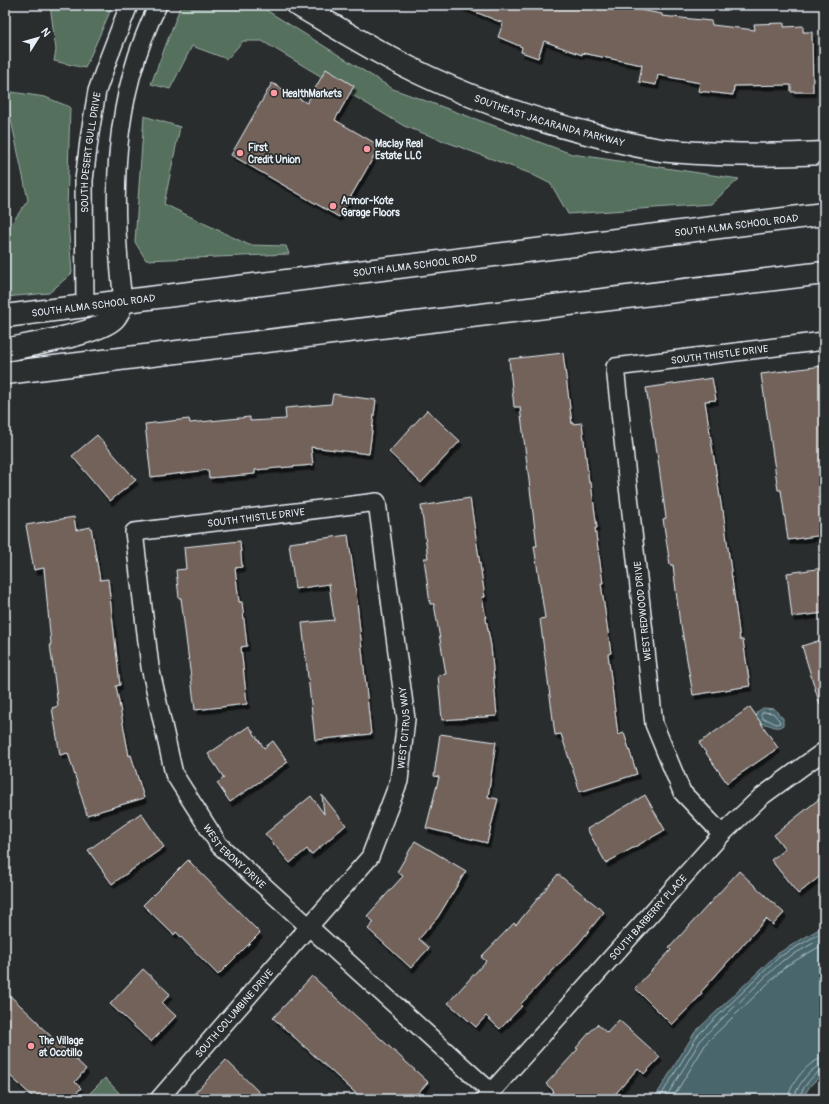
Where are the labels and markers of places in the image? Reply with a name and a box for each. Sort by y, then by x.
marker: HealthMarkets [269,88,279,98]
place label: HealthMarkets [282,88,342,100]
place label: Maclay Real Estate LLC [375,138,423,162]
place label: First Credit Union [248,142,301,166]
marker: Maclay Real Estate LLC [362,144,372,154]
marker: First Credit Union [235,148,245,158]
place label: Armor-Kote Garage Floors [341,195,400,219]
marker: Armor-Kote Garage Floors [328,201,338,211]
place label: The Village at Ocotillo [38,1035,85,1059]
marker: The Village at Ocotillo [26,1041,36,1051]

